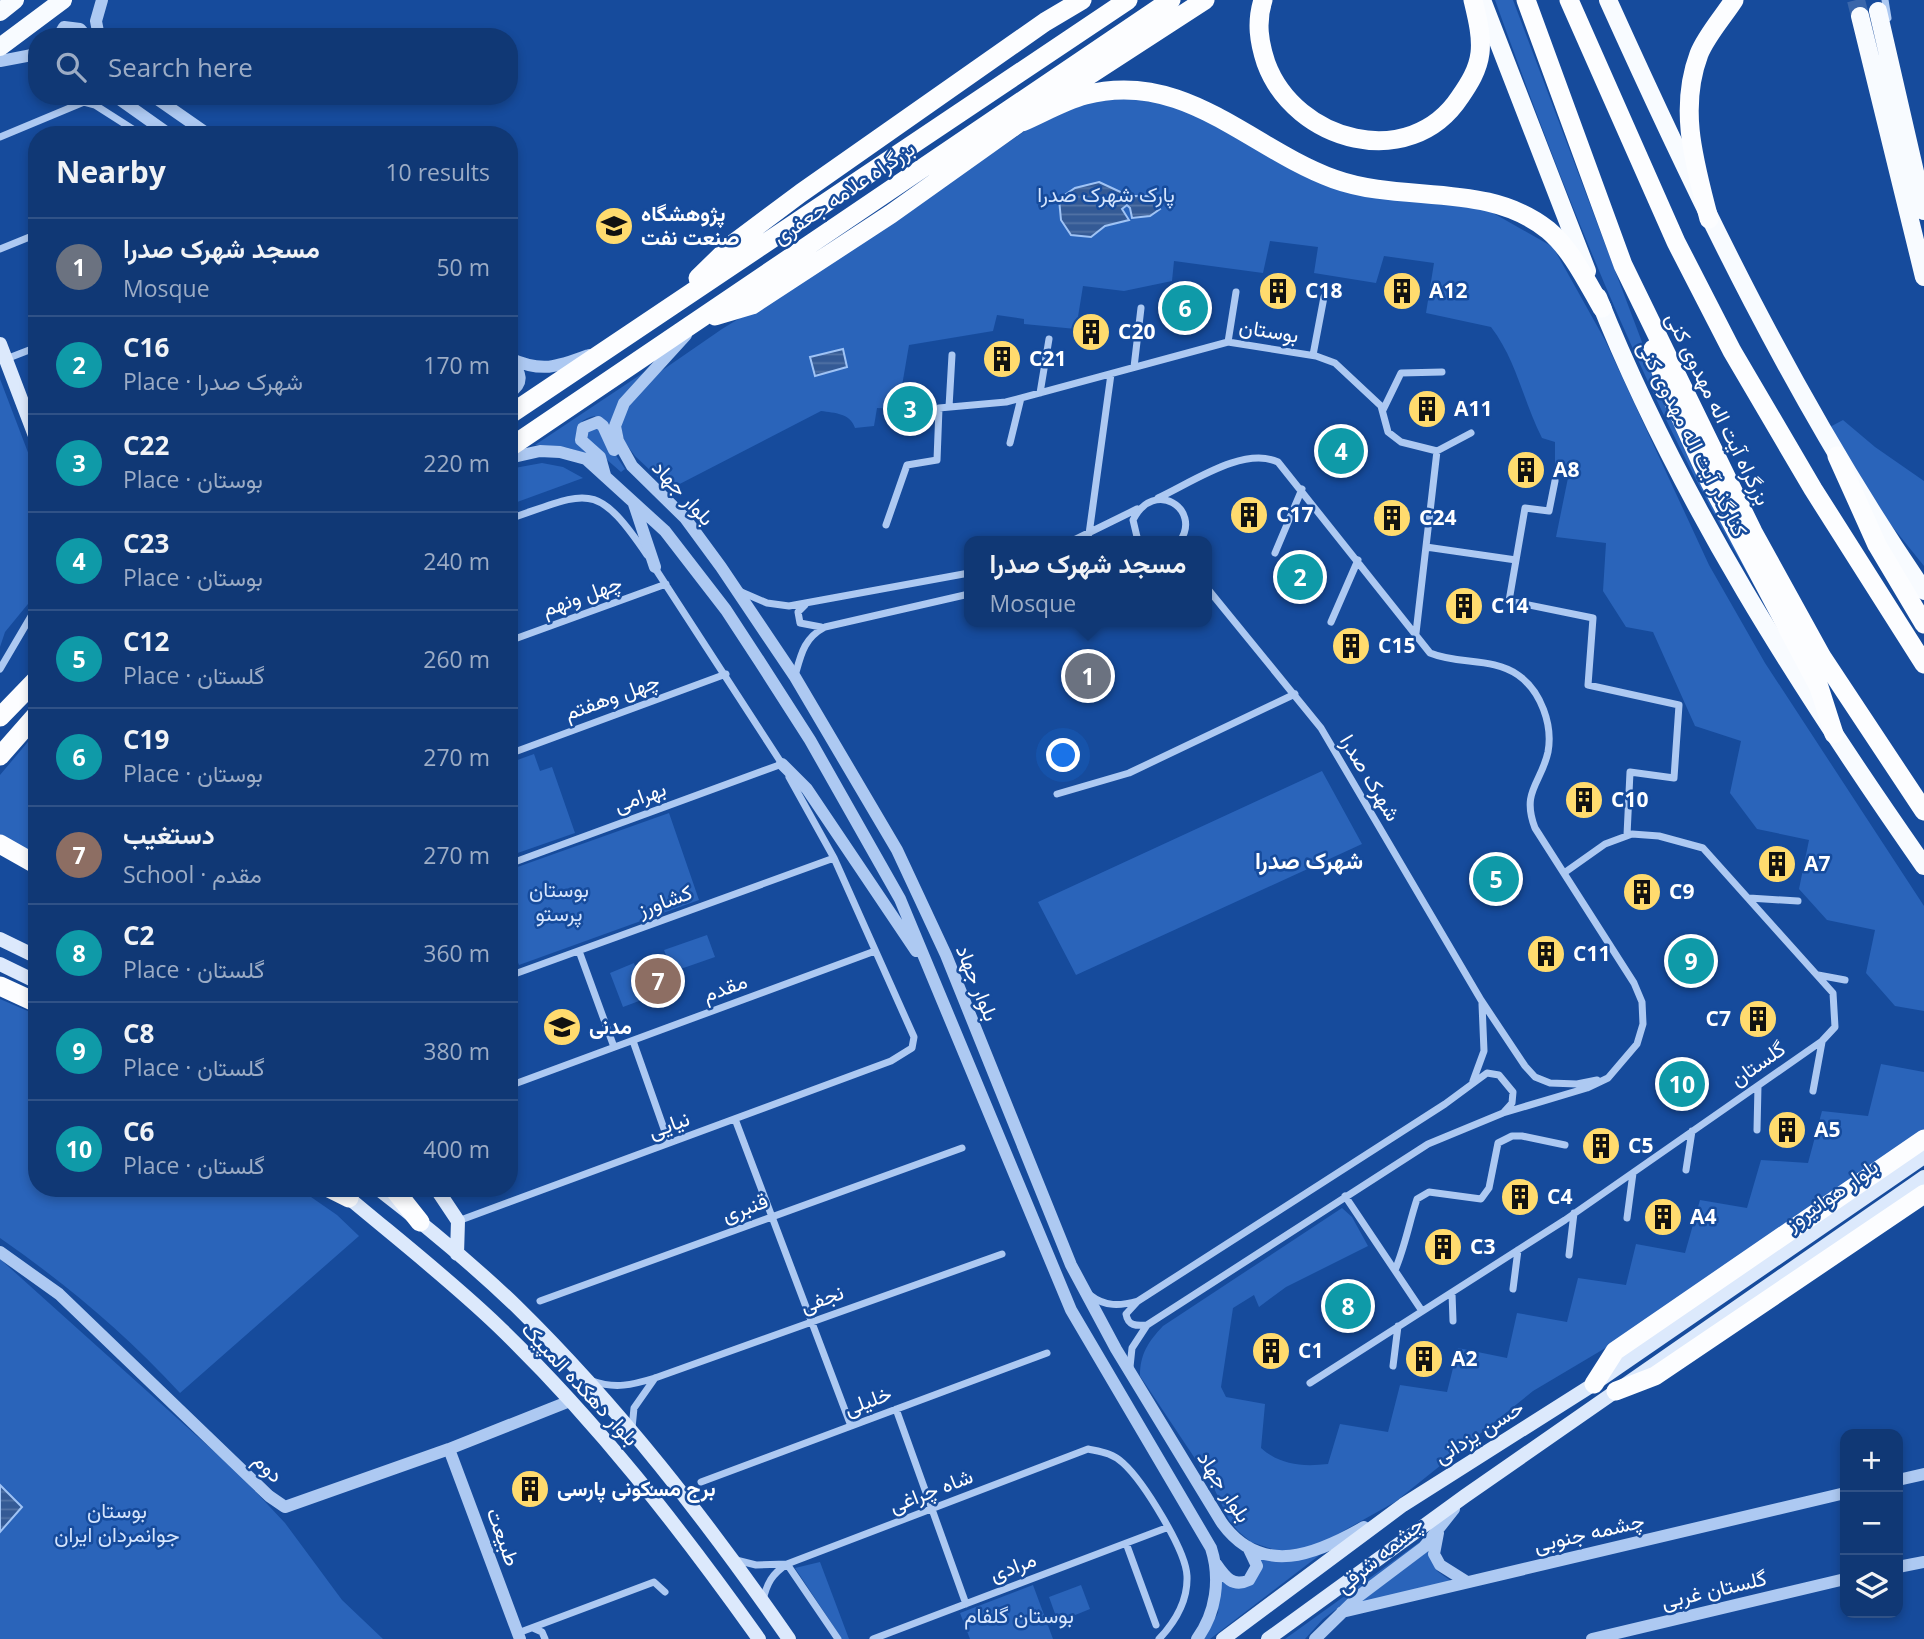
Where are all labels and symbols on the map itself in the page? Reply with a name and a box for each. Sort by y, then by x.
street label: بزرگراه علامه جعفری [767,134,920,250]
park label: پارک شهرک صدرا [1037,180,1175,209]
place label: پژوهشگاه صنعت نفت [641,199,739,251]
school or university icon: پژوهشگاه صنعت نفت [593,205,635,247]
building icon: C18 [1257,270,1299,312]
building icon: A12 [1381,270,1423,312]
place label: C18 [1305,276,1342,304]
place label: A12 [1429,276,1468,304]
pin: 6 [1162,282,1208,334]
street label: بزرگراه آیت اله مهدوی کنی [1660,307,1778,510]
building icon: C20 [1070,311,1112,353]
street label: بوستان [1237,312,1301,349]
place label: C20 [1118,317,1155,345]
street label: کنارگذر آیت اله مهدوی کنی [1631,336,1754,541]
building icon: C21 [981,338,1023,380]
place label: C21 [1029,344,1066,372]
pin: 3 [887,383,933,435]
building icon: A11 [1406,388,1448,430]
place label: A11 [1454,394,1493,422]
pin: 4 [1318,425,1364,477]
building icon: A8 [1505,449,1547,491]
street label: بلوار جهاد [646,454,721,531]
place label: A8 [1553,455,1580,483]
building icon: C17 [1228,494,1270,536]
building icon: C24 [1371,497,1413,539]
place label: C17 [1276,500,1313,528]
place label: C24 [1419,503,1456,531]
pin: 2 [1277,551,1323,603]
street label: چهل ونهم [538,568,626,623]
building icon: C14 [1443,585,1485,627]
place label: C14 [1491,591,1528,619]
building icon: C15 [1330,625,1372,667]
place label: C15 [1378,631,1415,659]
pin: 1 [1065,650,1111,702]
street label: چهل وهفتم [560,666,663,727]
street label: شهرک صدرا [1334,729,1408,826]
your location [1046,738,1080,772]
street label: بهرامی [610,774,670,818]
building icon: C10 [1563,779,1605,821]
place label: C10 [1611,785,1648,813]
building icon: A7 [1756,843,1798,885]
district label: شهرک صدرا [1255,844,1363,876]
place label: A7 [1804,849,1831,877]
pin: 5 [1473,853,1519,905]
building icon: C9 [1621,871,1663,913]
park label: بوستان پرستو [529,875,589,928]
street label: کشاورز [633,877,696,923]
place label: C9 [1669,877,1694,905]
building icon: C11 [1525,933,1567,975]
pin: 9 [1668,935,1714,987]
place label: C11 [1573,939,1610,967]
street label: بلوار جهاد [950,940,1006,1025]
pin: 7 [635,955,681,1007]
street label: مقدم [699,966,751,1009]
building icon: C7 [1737,998,1779,1040]
place label: C7 [1706,1004,1731,1032]
school or university icon: مدنی [541,1006,583,1048]
place label: مدنی [589,1012,632,1040]
street label: گلستان [1724,1034,1791,1092]
pin: 10 [1659,1058,1705,1110]
street label: نیایی [644,1104,693,1144]
building icon: A5 [1766,1109,1808,1151]
place label: A5 [1814,1115,1841,1143]
building icon: C5 [1580,1125,1622,1167]
place label: C5 [1628,1131,1653,1159]
street label: بلوار هوانیروز [1779,1152,1883,1237]
building icon: C4 [1499,1176,1541,1218]
place label: C4 [1547,1182,1572,1210]
street label: قنبری [718,1186,771,1228]
building icon: A4 [1642,1196,1684,1238]
place label: A4 [1690,1202,1717,1230]
building icon: C3 [1422,1226,1464,1268]
place label: C3 [1470,1232,1495,1260]
street label: نجفی [796,1277,847,1319]
pin: 8 [1325,1280,1371,1332]
street label: بلوار دهکده المپیک [515,1315,646,1452]
building icon: C1 [1250,1330,1292,1372]
place label: C1 [1298,1336,1323,1364]
building icon: A2 [1403,1338,1445,1380]
place label: A2 [1451,1344,1478,1372]
street label: خلیلی [840,1379,895,1422]
street label: حسن یزدانی [1428,1393,1529,1470]
street label: بلوار جهاد [1191,1445,1258,1528]
street label: دوم [247,1446,290,1489]
street label: شاه چراغی [885,1461,977,1520]
building icon: برج مسکونی پارسی [509,1468,551,1510]
place label: برج مسکونی پارسی [557,1474,716,1503]
park label: بوستان جوانمردان ایران [54,1496,180,1548]
street label: طبیعت [481,1504,527,1570]
street label: چشمه جنوبی [1531,1506,1647,1559]
street label: چشمه شرقی [1330,1509,1430,1600]
street label: مرادی [985,1544,1040,1588]
street label: گلستان غربی [1658,1563,1769,1615]
park label: بوستان گلفام [964,1601,1074,1630]

